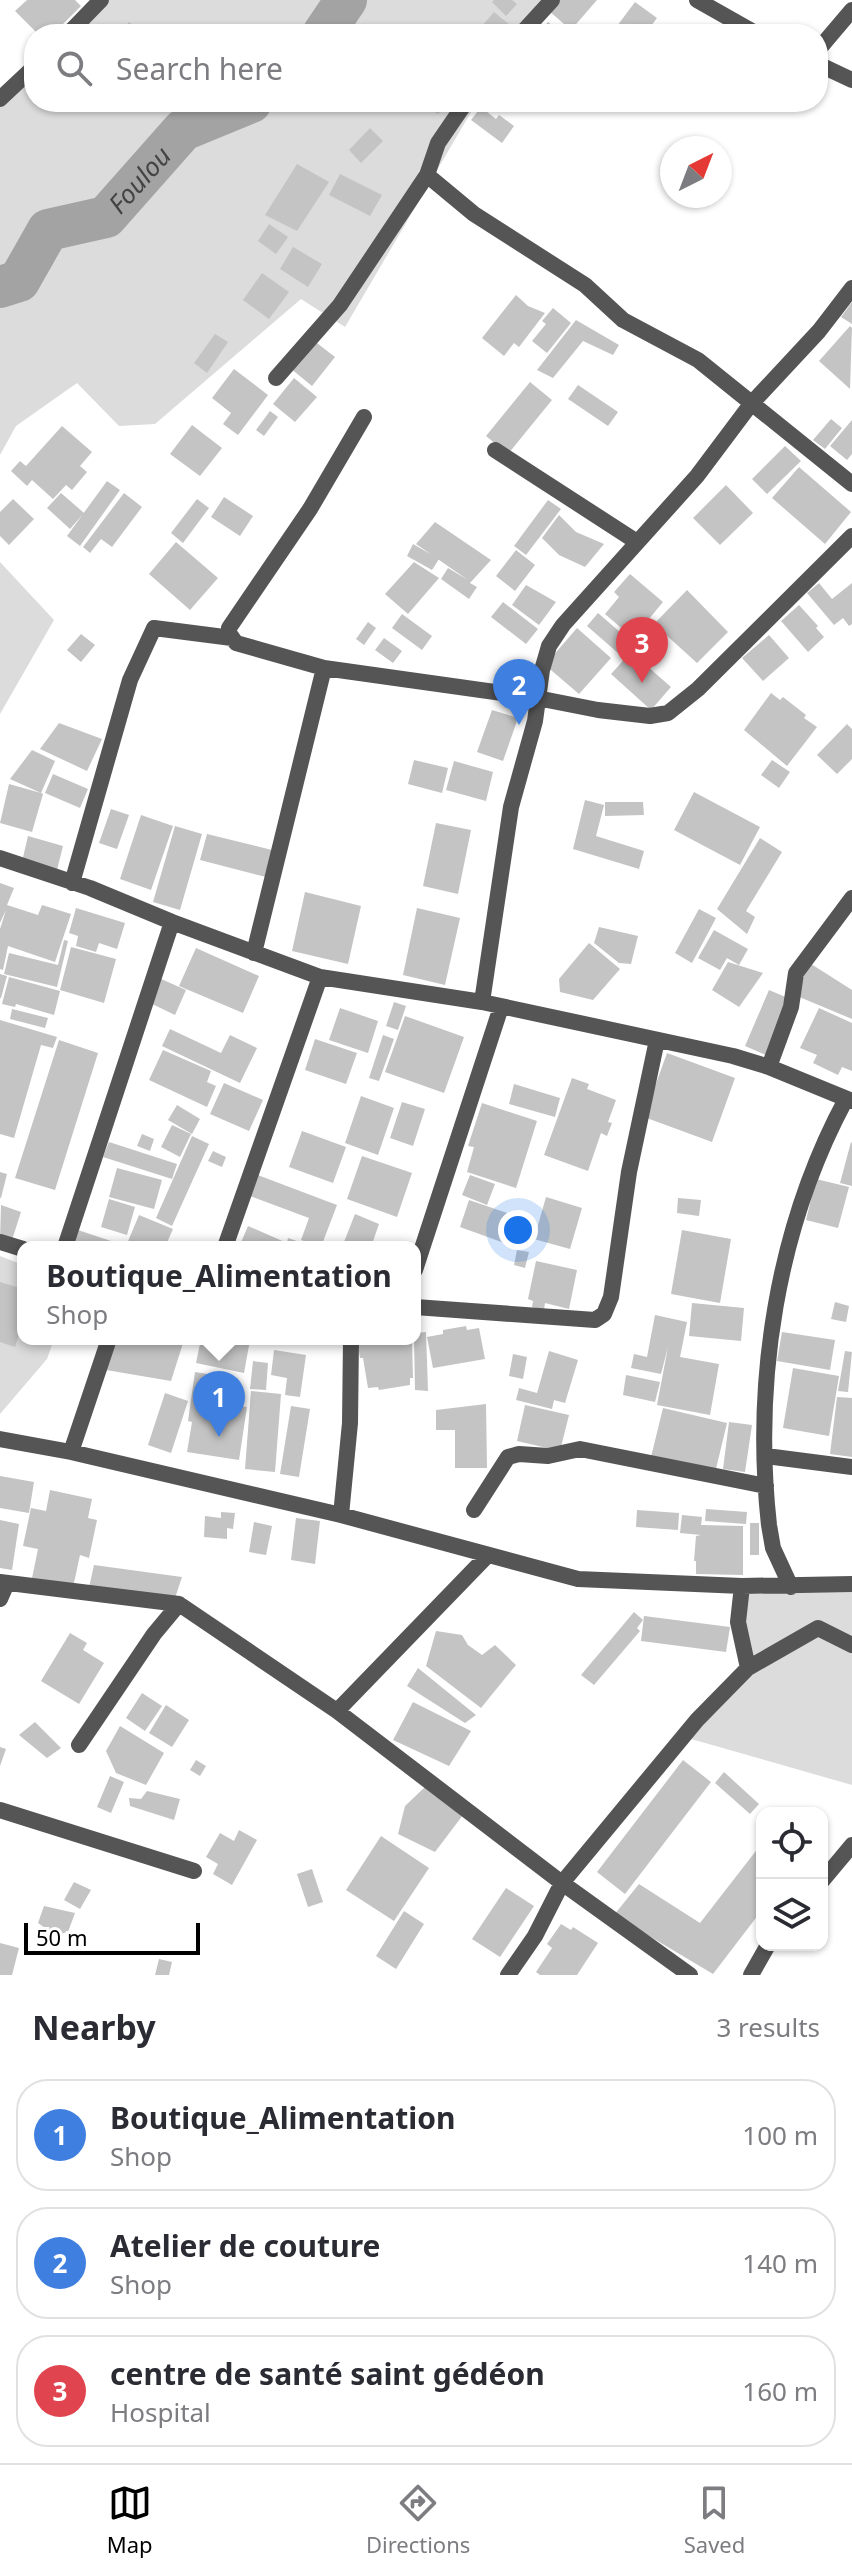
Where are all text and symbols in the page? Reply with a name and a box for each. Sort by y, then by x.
search box [24,24,828,112]
icon: search [52,46,96,90]
text: Search here [116,48,283,89]
north arrow [660,136,732,208]
water label: Foulou [100,138,179,221]
pin: 3 [616,617,668,683]
pin: 2 [493,659,545,725]
your location [498,1210,538,1250]
popup [17,1241,421,1345]
text: Boutique_Alimentation [46,1255,392,1296]
text: Shop [46,1296,108,1332]
pin: 1 [193,1371,245,1437]
map controls [756,1807,828,1951]
button: locate [756,1807,828,1879]
button: layers [756,1879,828,1951]
scale bar [24,1919,200,1955]
text: 50 m [36,1922,87,1952]
text: Nearby [32,2004,156,2050]
text: 3 results [716,2009,820,2045]
text: Boutique_Alimentation [110,2097,455,2138]
text: 1 [53,2117,67,2153]
text: 100 m [742,2117,818,2153]
text: Shop [110,2138,172,2174]
text: Atelier de couture [110,2225,380,2266]
text: 2 [53,2245,67,2281]
text: 140 m [742,2245,818,2281]
text: Shop [110,2266,172,2302]
text: centre de santé saint gédéon [110,2353,545,2394]
text: 3 [53,2373,67,2409]
text: 160 m [742,2373,818,2409]
text: Hospital [110,2394,211,2430]
tab: Map [107,2481,153,2559]
tab: Directions [366,2481,470,2559]
tab: Saved [684,2481,745,2559]

